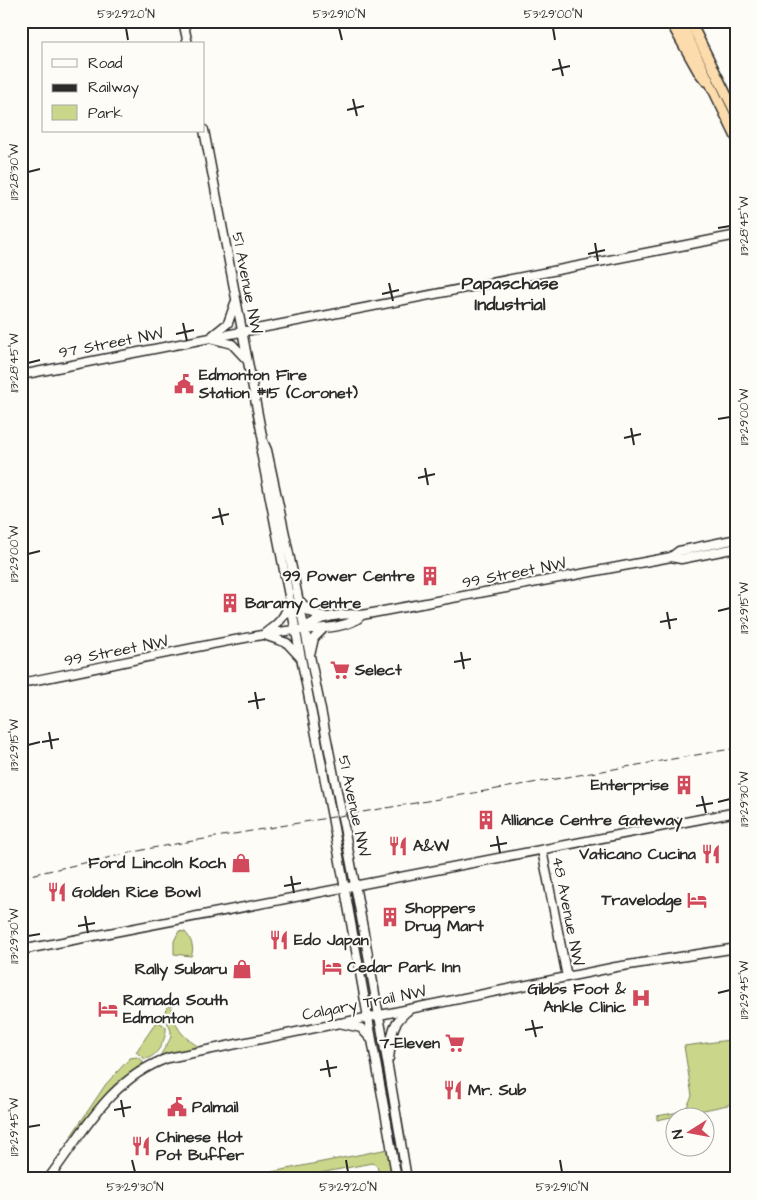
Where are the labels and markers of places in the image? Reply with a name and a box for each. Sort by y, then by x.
place label: Edmonton Fire Station #15 (Coronet) [198,364,358,404]
public building icon: Edmonton Fire Station #15 (Coronet) [173,373,195,395]
place label: 99 Power Centre [282,565,415,587]
building icon: 99 Power Centre [419,565,441,587]
building icon: Baramy Centre [219,592,241,614]
place label: Baramy Centre [245,592,361,615]
supermarket icon: Select [329,659,351,681]
place label: Select [354,659,402,681]
place label: Enterprise [591,774,669,796]
building icon: Enterprise [673,774,695,796]
building icon: Alliance Centre Gateway [475,809,497,831]
place label: Alliance Centre Gateway [501,809,683,832]
restaurant icon: A&W [387,835,409,857]
place label: A&W [413,835,450,857]
place label: Vaticano Cucina [578,843,697,865]
restaurant icon: Vaticano Cucina [700,843,722,865]
place label: Ford Lincoln Koch [88,852,227,874]
shop icon: Ford Lincoln Koch [230,852,252,874]
restaurant icon: Golden Rice Bowl [46,881,68,903]
place label: Golden Rice Bowl [72,881,201,903]
place label: Travelodge [600,889,682,913]
hotel icon: Travelodge [686,889,708,911]
place label: Shoppers Drug Mart [404,897,484,939]
building icon: Shoppers Drug Mart [379,906,401,928]
restaurant icon: Edo Japan [268,929,290,951]
place label: Edo Japan [294,929,369,951]
hotel icon: Cedar Park Inn [321,956,343,978]
place label: Cedar Park Inn [347,956,460,978]
place label: Rally Subaru [135,958,227,981]
shop icon: Rally Subaru [231,958,253,980]
place label: Gibbs Foot & Ankle Clinic [527,978,627,1018]
hospital icon: Gibbs Foot & Ankle Clinic [630,987,652,1009]
place label: Ramada South Edmonton [123,989,229,1029]
hotel icon: Ramada South Edmonton [97,998,119,1020]
place label: 7-Eleven [379,1032,440,1054]
supermarket icon: 7-Eleven [444,1032,466,1054]
restaurant icon: Mr. Sub [442,1079,464,1101]
place label: Mr. Sub [468,1079,526,1101]
public building icon: Palmail [166,1096,188,1118]
place label: Palmail [192,1096,239,1118]
place label: Chinese Hot Pot Buffer [156,1126,244,1166]
restaurant icon: Chinese Hot Pot Buffer [130,1135,152,1157]

